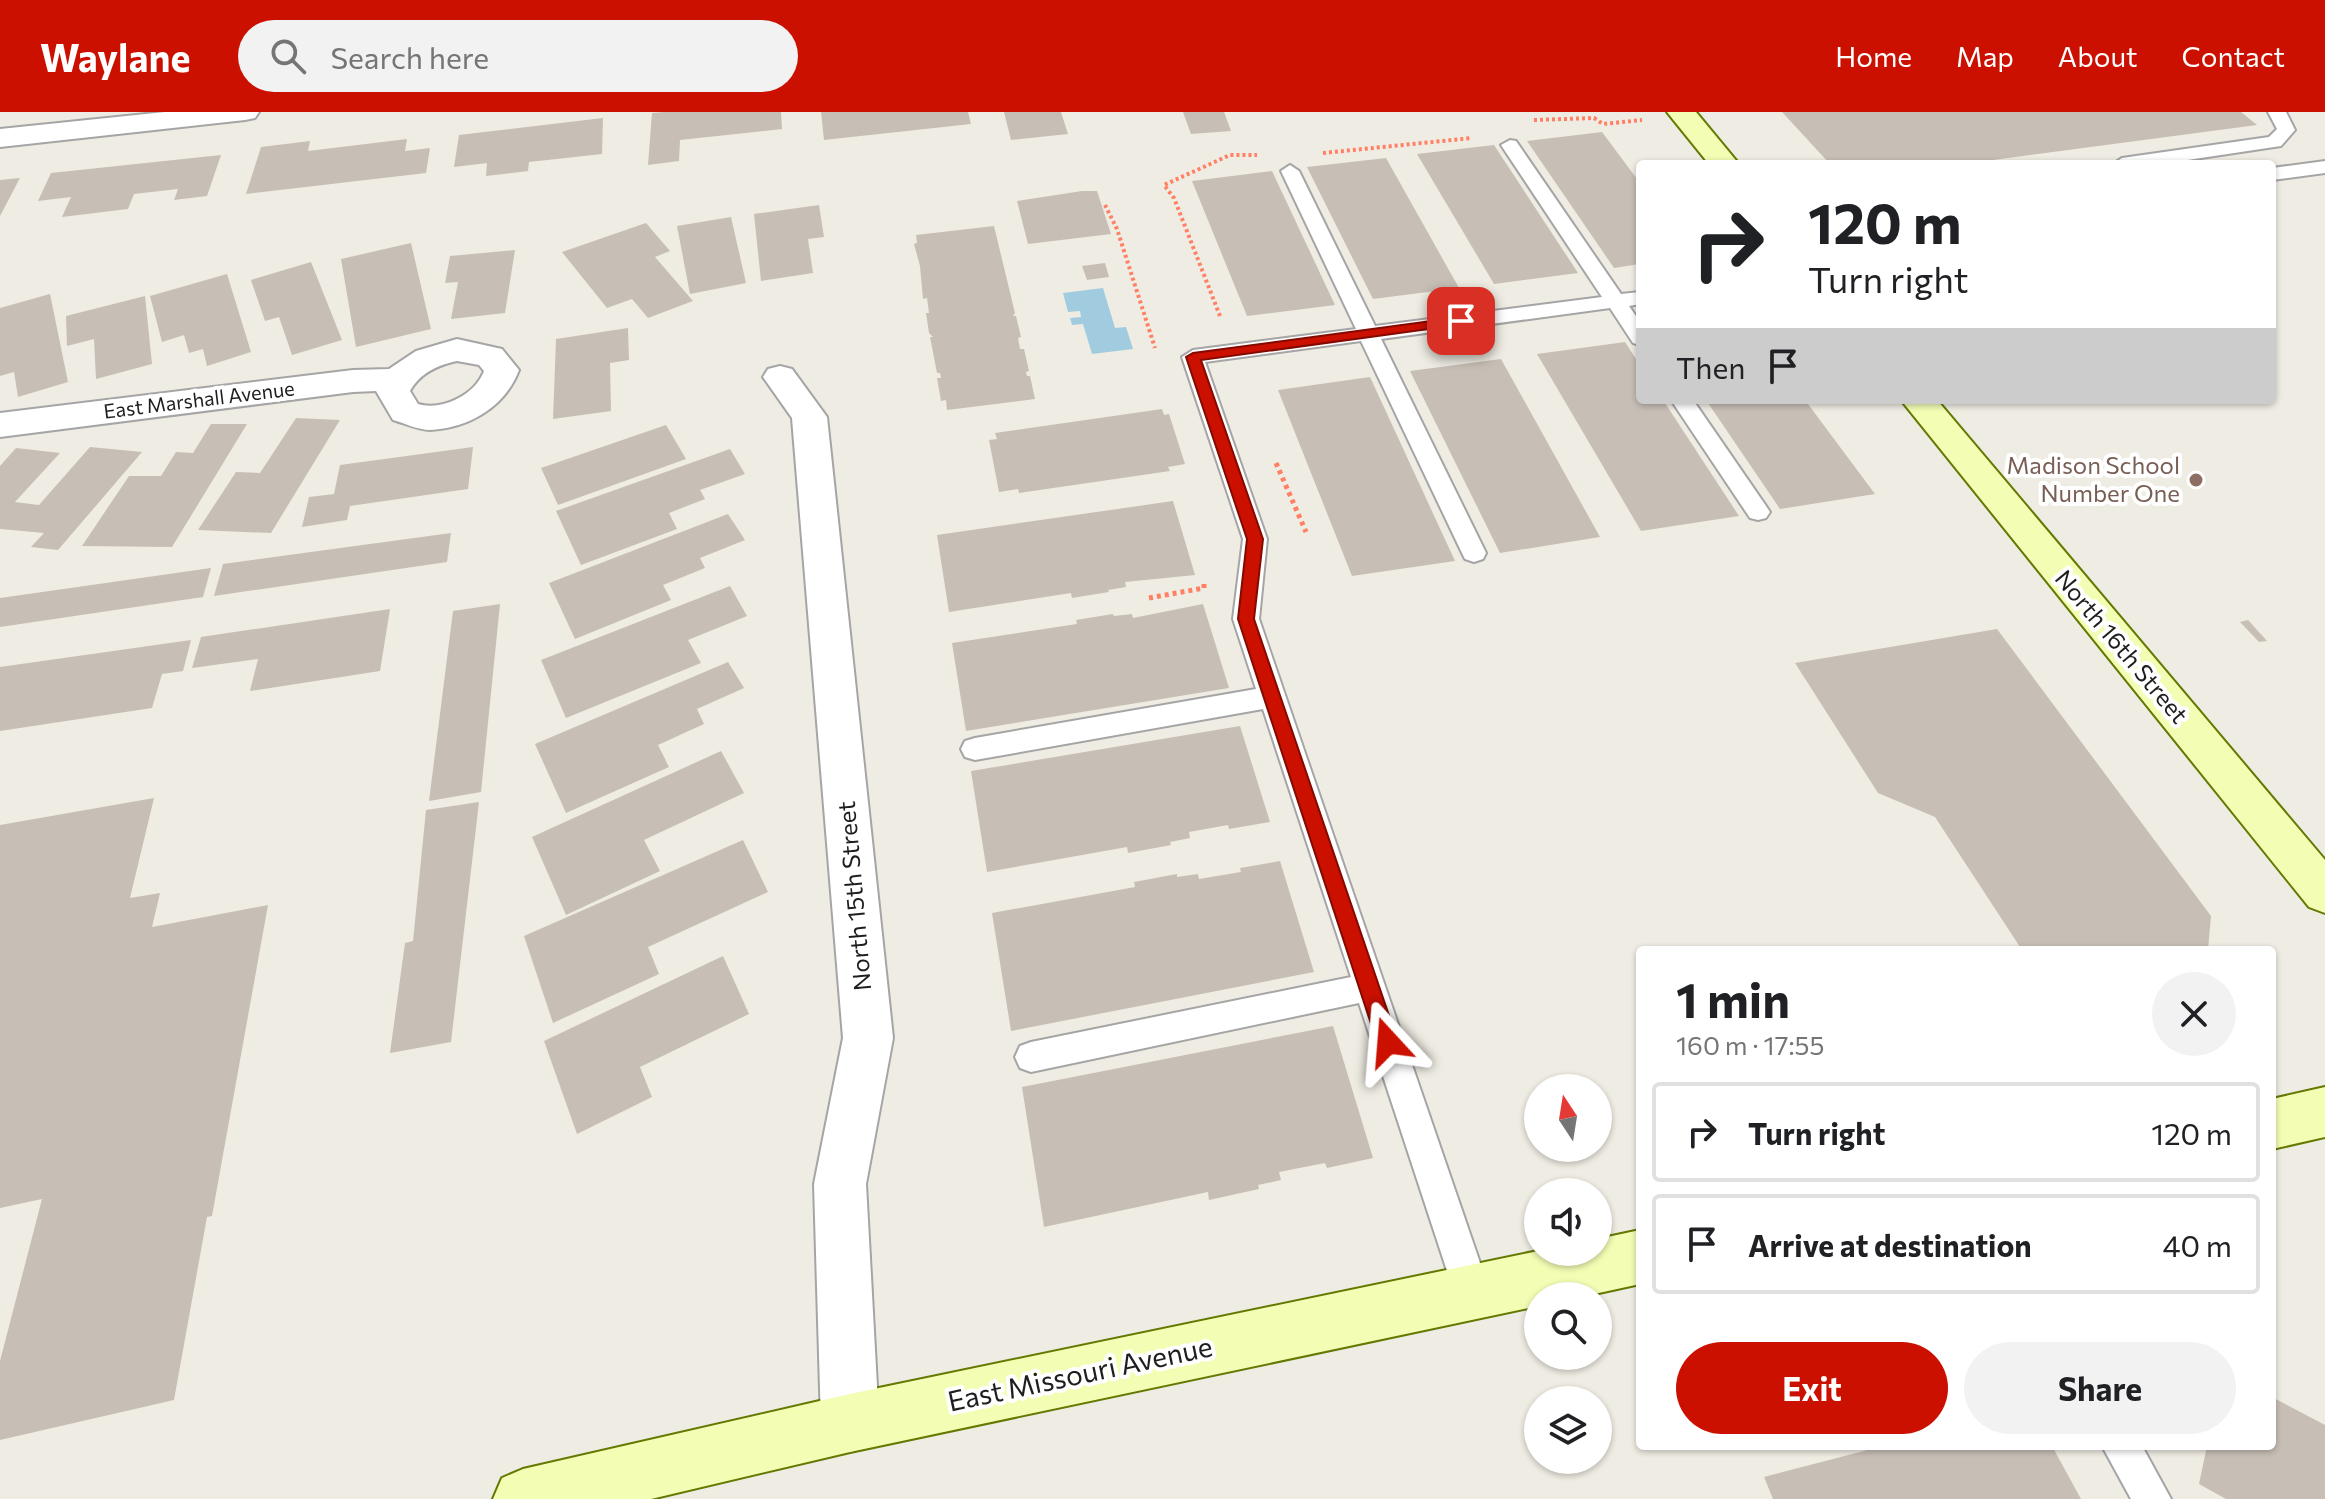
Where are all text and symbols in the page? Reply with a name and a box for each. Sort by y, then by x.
search box [238,20,798,92]
text: Waylane [40,33,190,80]
icon: search [266,34,310,78]
text: Search here [330,38,489,75]
text: Home [1835,39,1912,73]
text: Map [1956,39,2014,73]
text: About [2058,39,2138,73]
text: Contact [2182,39,2285,73]
text: 120 m [1808,187,1962,256]
icon: right [1676,192,1780,296]
text: Turn right [1808,256,1969,300]
pin [1427,287,1495,355]
icon: arrive [1439,299,1483,343]
icon: arrive [1761,344,1805,388]
text: Then [1676,348,1745,385]
street label: East Marshall Avenue [102,375,296,423]
place label: Madison School Number One [2007,450,2180,507]
marker: Madison School Number One [2187,471,2205,489]
street label: North 16th Street [2050,564,2195,729]
street label: North 15th Street [831,800,876,992]
text: 1 min [1676,969,1790,1028]
button: close [2152,972,2236,1056]
position arrow [1346,1000,1430,1084]
text: 160 m · 17:55 [1676,1029,1824,1060]
north arrow [1524,1074,1612,1162]
map controls [1524,1074,1612,1474]
icon: right [1680,1110,1724,1154]
text: Turn right [1748,1114,1885,1151]
text: 120 m [2151,1114,2232,1151]
button: sound [1524,1178,1612,1266]
icon: arrive [1680,1222,1724,1266]
text: Arrive at destination [1748,1226,2032,1263]
text: 40 m [2163,1226,2232,1263]
button: search [1524,1282,1612,1370]
street label: East Missouri Avenue [944,1328,1215,1418]
button: Exit [1676,1342,1948,1434]
button: Share [1964,1342,2236,1434]
button: layers [1524,1386,1612,1474]

